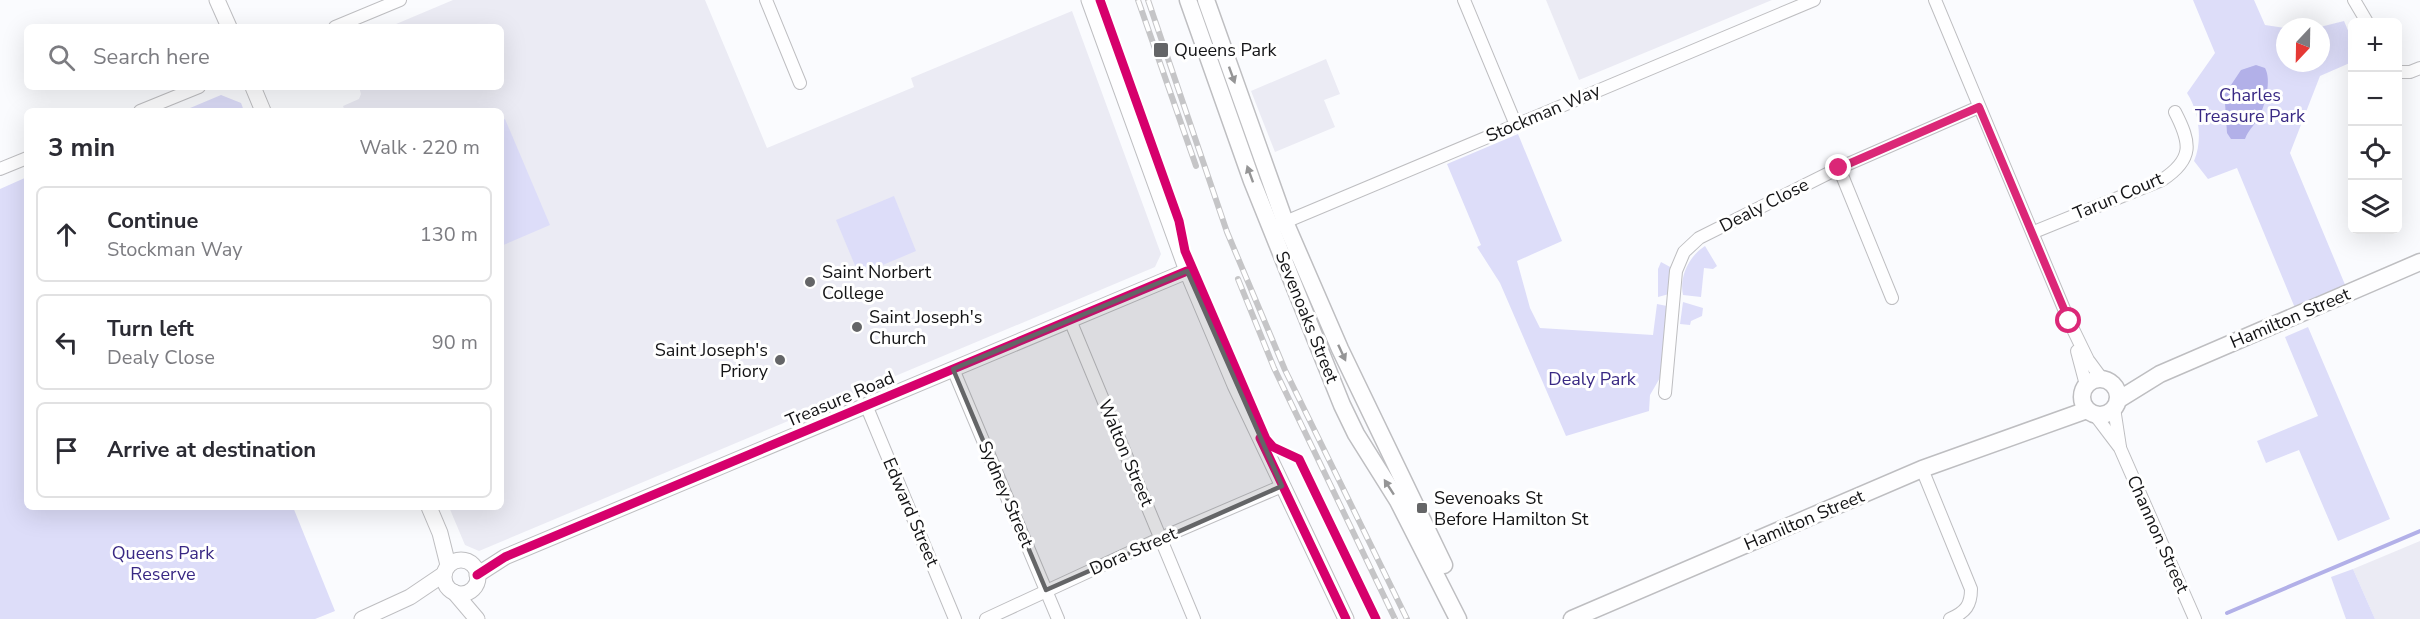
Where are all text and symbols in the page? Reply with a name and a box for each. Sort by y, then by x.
north arrow [2276,18,2330,72]
map controls [2348,18,2402,234]
button: + [2348,18,2402,72]
search box [24,24,504,90]
place label: Queens Park [1174,38,1278,62]
icon: search [45,41,78,74]
marker: Queens Park [1152,41,1170,59]
text: Search here [93,42,210,72]
one-way arrow [1228,66,1238,84]
button: − [2348,72,2402,126]
street label: Stockman Way [1482,78,1604,148]
park label: Charles Treasure Park [2195,83,2306,128]
button: locate [2348,126,2402,180]
text: 3 min [48,130,115,165]
text: Walk · 220 m [360,134,480,161]
route end [1825,154,1851,180]
one-way arrow [1244,164,1254,182]
street label: Tarun Court [2069,166,2167,226]
street label: Dealy Close [1715,172,1813,238]
button: layers [2348,180,2402,234]
text: Continue [107,206,198,236]
icon: ahead [50,218,83,251]
text: 130 m [420,221,478,248]
text: Stockman Way [107,236,242,263]
street label: Sevenoaks Street [1270,247,1345,387]
place label: Saint Norbert College [822,260,932,305]
marker: Saint Norbert College [803,275,817,289]
street label: Hamilton Street [2226,282,2354,354]
place label: Saint Joseph's Church [869,305,982,350]
route start [2055,307,2081,333]
text: Turn left [107,314,194,344]
marker: Saint Joseph's Church [850,320,864,334]
icon: left [50,326,83,359]
text: 90 m [432,329,478,356]
place label: Saint Joseph's Priory [655,338,769,383]
text: Dealy Close [107,344,215,371]
one-way arrow [1337,344,1346,361]
marker: Saint Joseph's Priory [773,353,787,367]
street label: Treasure Road [782,365,898,433]
park label: Dealy Park [1548,367,1637,391]
street label: Walton Street [1093,396,1160,511]
icon: arrive [50,434,83,467]
text: Arrive at destination [107,435,316,465]
street label: Sydney Street [973,437,1039,551]
street label: Edward Street [877,454,945,571]
street label: Channon Street [2121,471,2195,597]
one-way arrow [1383,478,1394,495]
street label: Hamilton Street [1740,484,1868,556]
place label: Sevenoaks St Before Hamilton St [1434,486,1589,531]
marker: Sevenoaks St Before Hamilton St [1415,501,1429,515]
street label: Dora Street [1086,521,1181,581]
park label: Queens Park Reserve [112,541,215,586]

